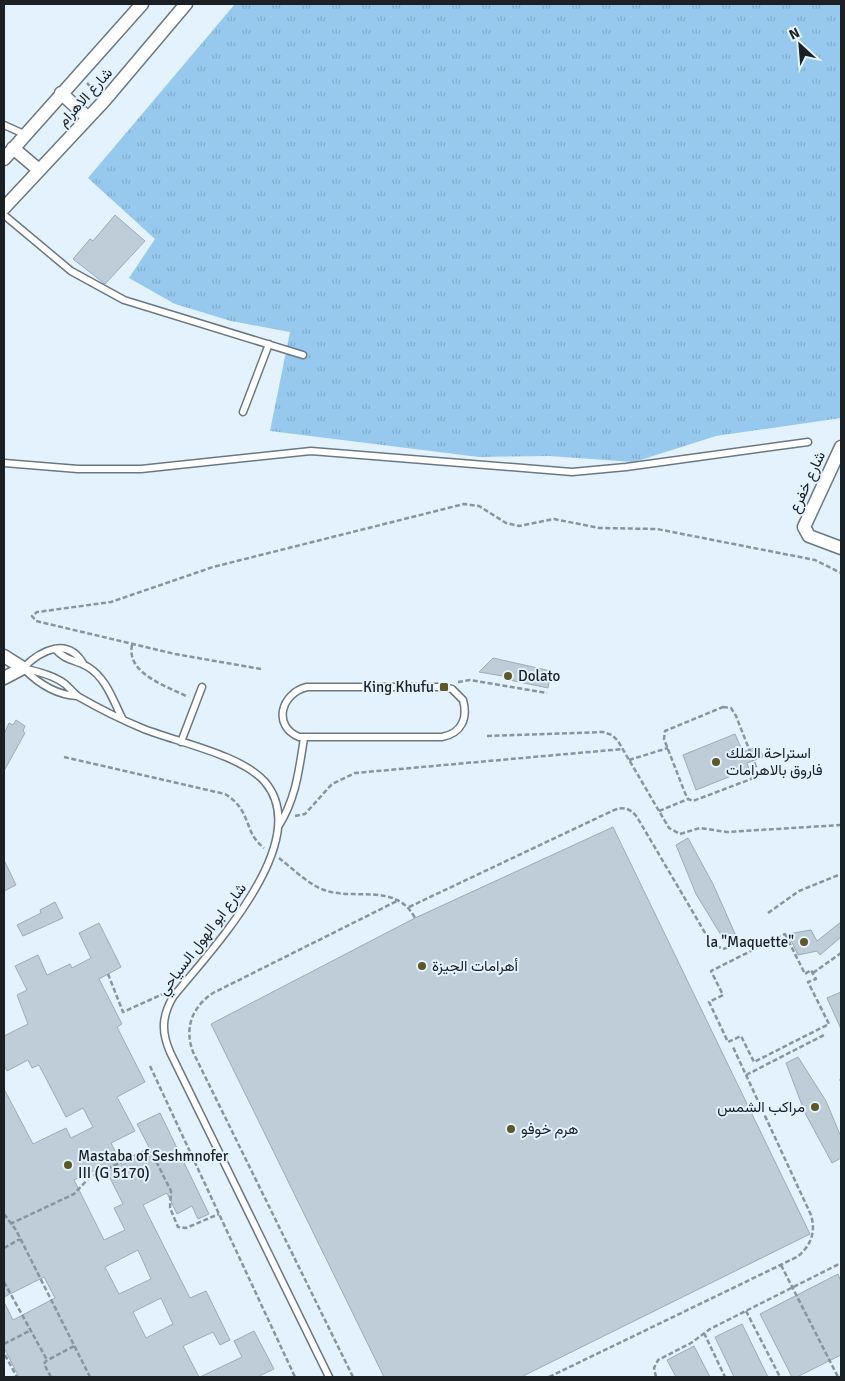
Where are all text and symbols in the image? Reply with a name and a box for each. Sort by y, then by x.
north arrow [775,20,825,70]
text: N [786,24,803,44]
street label: شارع الاهرام [54,64,118,132]
street label: شارع خفرع [785,448,831,517]
place label: Dolato [518,667,561,685]
marker: Dolato [502,670,514,682]
place label: King Khufu [363,678,434,696]
marker: King Khufu [438,681,450,693]
place label: استراحة الملك فاروق بالاهرامات [726,744,823,779]
marker: استراحة الملك فاروق بالاهرامات [710,756,722,768]
street label: شارع ابو الهول السياحي [154,879,253,1001]
place label: la "Maquette" [706,933,794,951]
marker: la "Maquette" [798,936,810,948]
place label: أهرامات الجيزة [432,957,519,975]
marker: أهرامات الجيزة [416,960,428,972]
place label: مراكب الشمس [717,1098,805,1117]
marker: مراكب الشمس [809,1101,821,1113]
place label: هرم خوفو [521,1120,579,1139]
marker: هرم خوفو [505,1123,517,1135]
place label: Mastaba of Seshmnofer III (G 5170) [78,1147,229,1182]
marker: Mastaba of Seshmnofer III (G 5170) [62,1159,74,1171]

